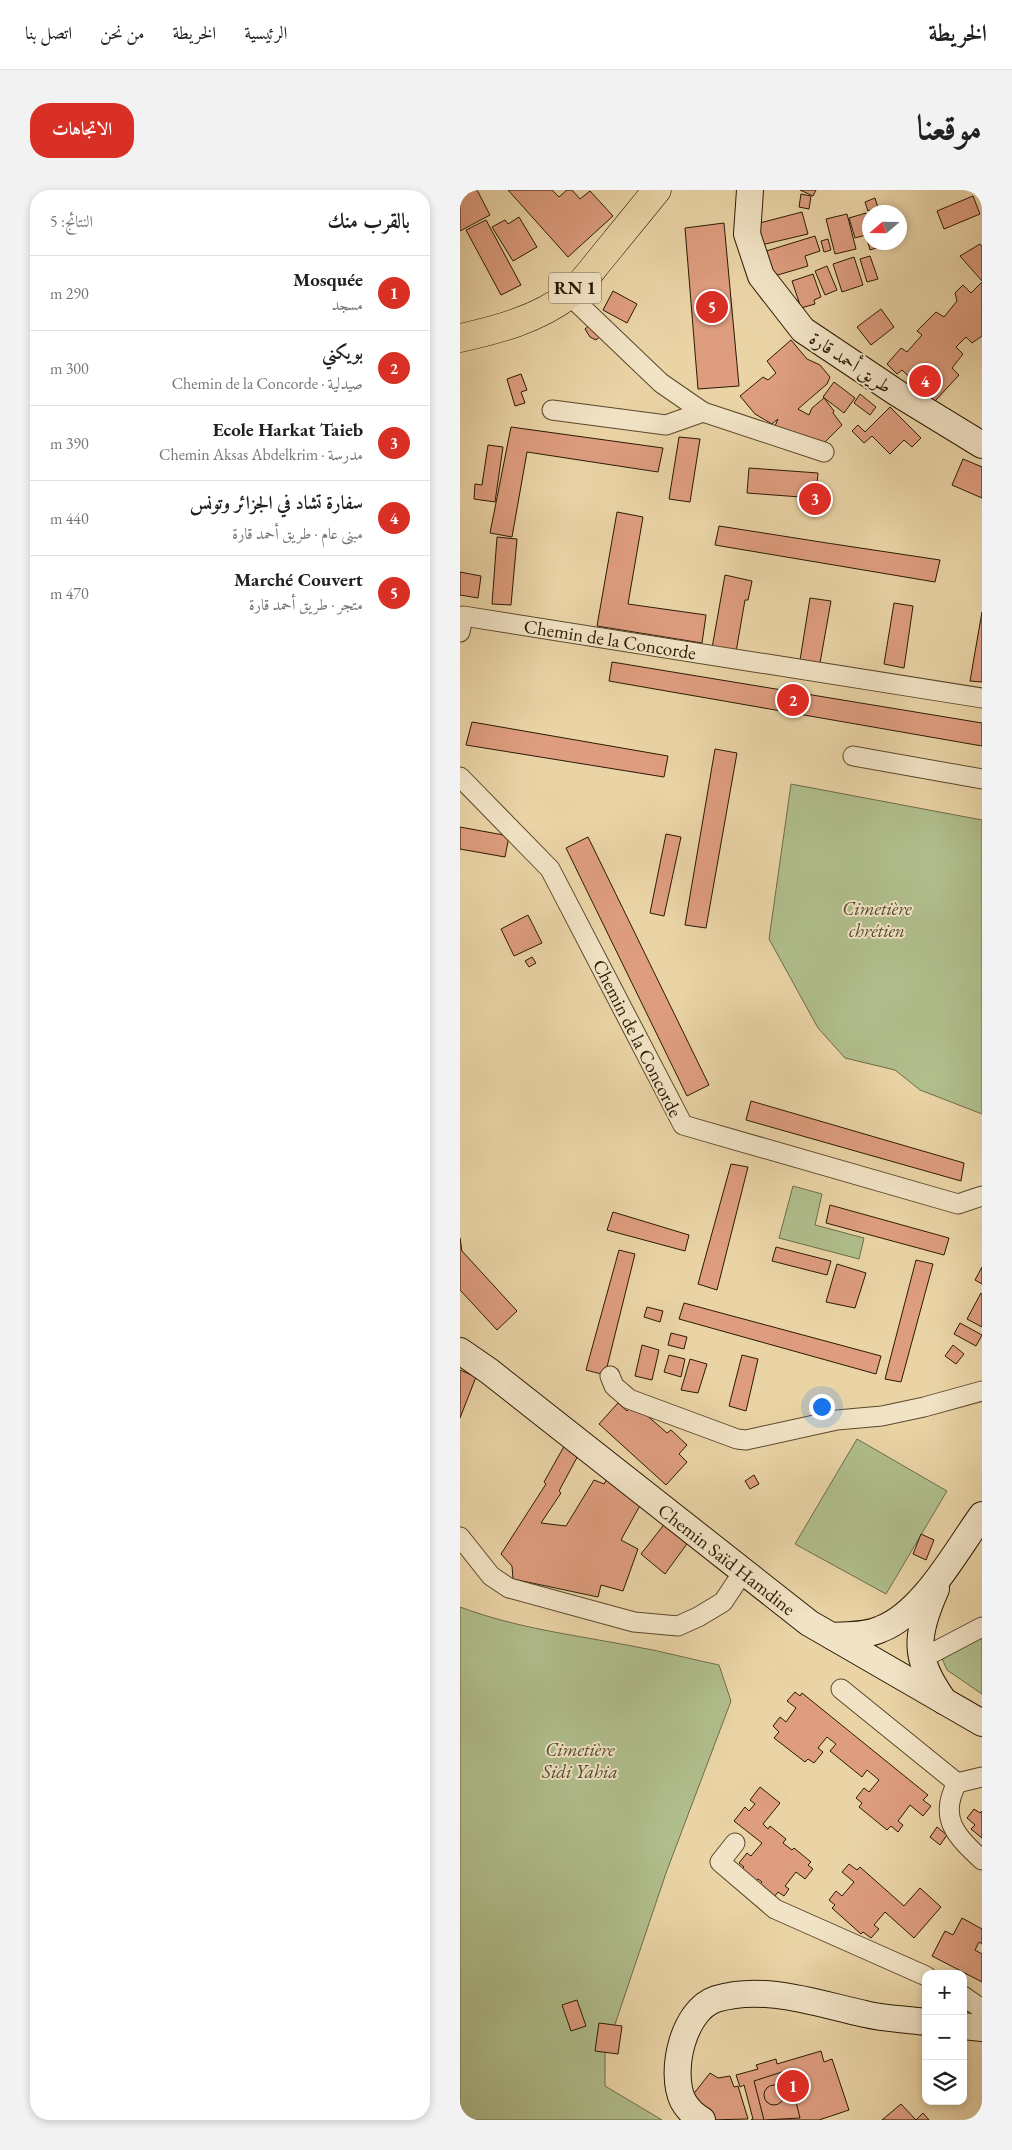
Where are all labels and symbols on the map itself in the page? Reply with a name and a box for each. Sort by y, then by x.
north arrow [862,205,907,250]
road number: RN 1 [549,272,601,304]
pin: 5 [696,288,728,326]
street label: طريق أحمد قارة [805,326,897,399]
pin: 4 [909,362,941,400]
pin: 3 [799,480,831,518]
street label: Chemin de la Concorde [522,614,698,665]
pin: 2 [777,681,809,719]
park label: Cimetière chrétien [842,896,912,943]
street label: Chemin de la Concorde [587,955,688,1121]
your location [809,1394,835,1420]
street label: Chemin Saïd Hamdine [653,1498,801,1621]
park label: Cimetière Sidi Yahia [541,1737,618,1784]
pin: 1 [777,2067,809,2105]

